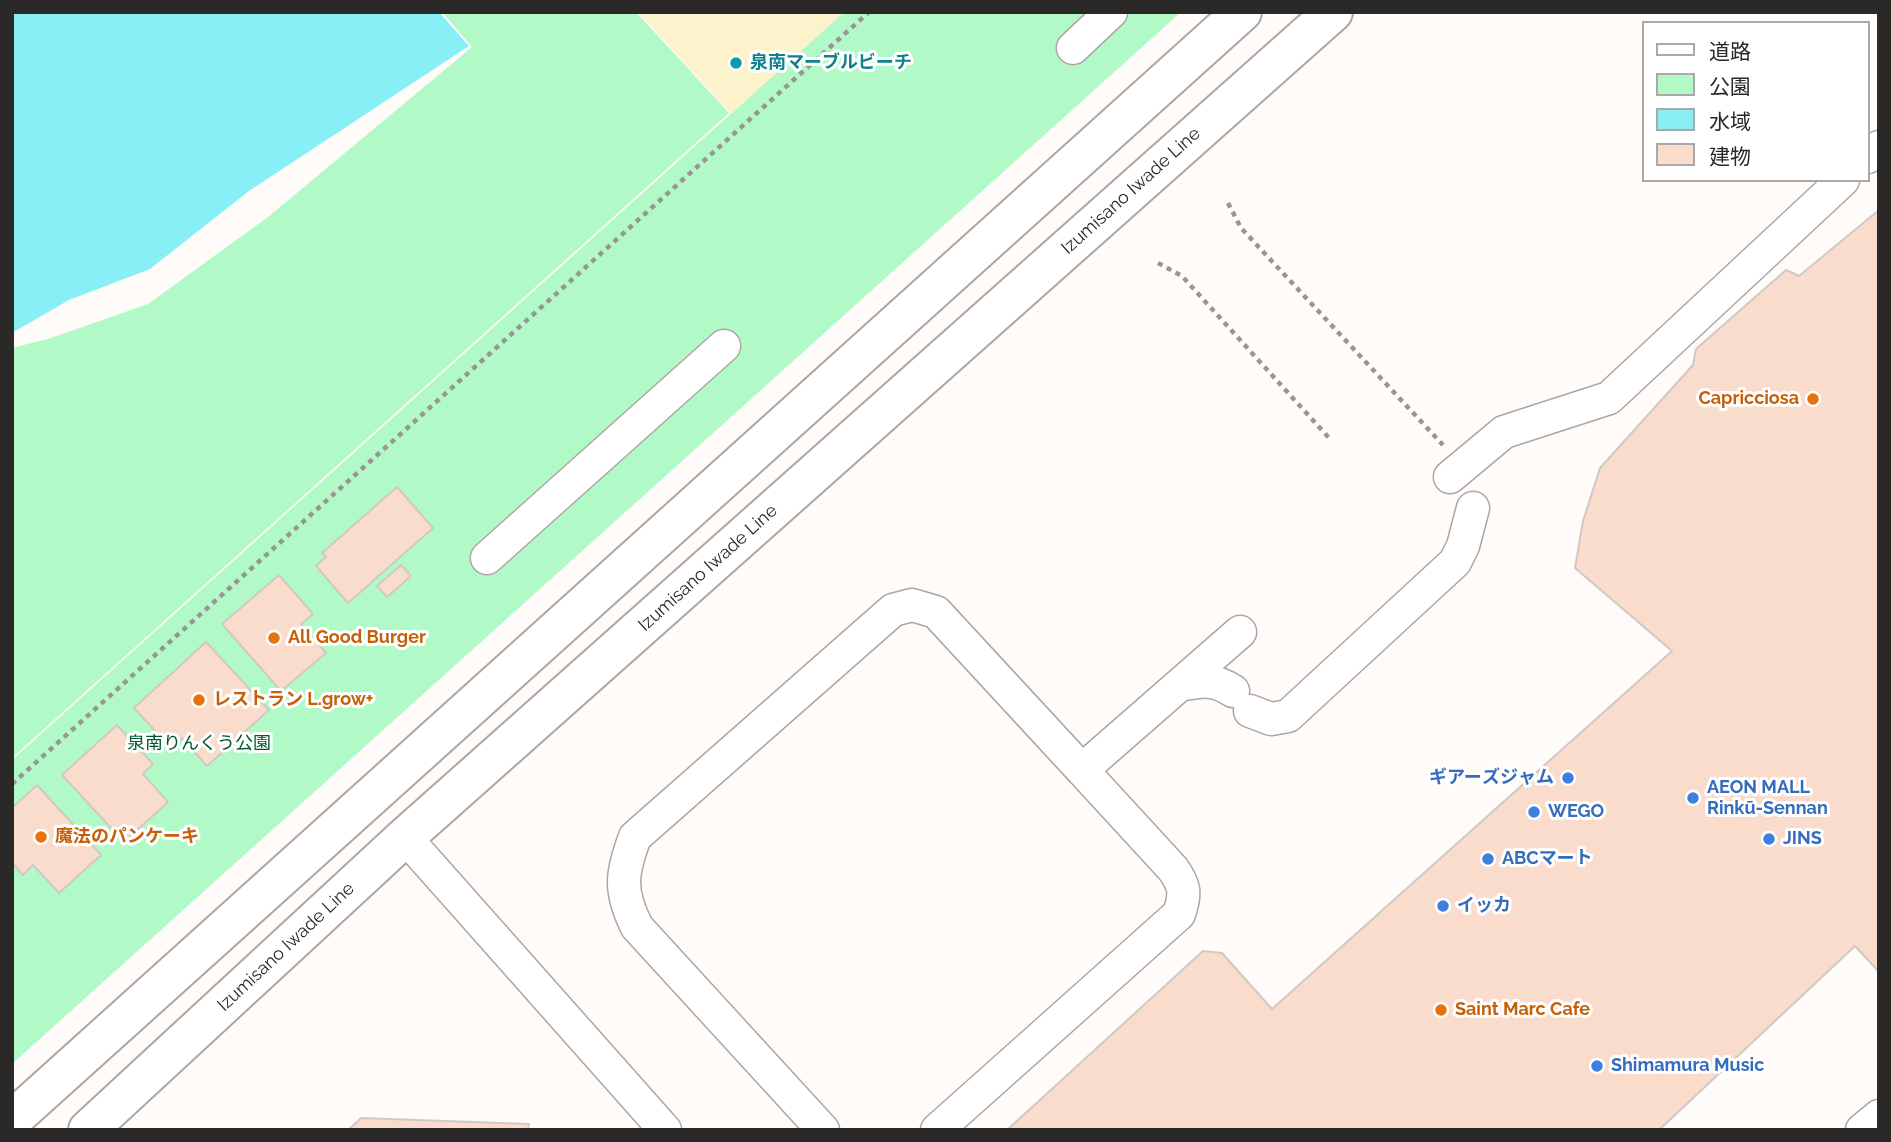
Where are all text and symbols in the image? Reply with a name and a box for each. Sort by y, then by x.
legend [1643,21,1870,182]
text: 道路 [1709,39,1751,64]
place label: 泉南マーブルビーチ [750,52,912,74]
marker: 泉南マーブルビーチ [728,55,744,71]
text: 公園 [1709,74,1751,99]
text: 水域 [1709,109,1751,134]
street label: Izumisano Iwade Line [1057,123,1205,259]
text: 建物 [1709,144,1751,169]
place label: Capricciosa [1698,388,1799,410]
marker: Capricciosa [1805,391,1821,407]
street label: Izumisano Iwade Line [634,500,782,636]
place label: All Good Burger [288,627,426,649]
marker: All Good Burger [266,630,282,646]
place label: レストラン L.grow+ [213,689,373,711]
marker: レストラン L.grow+ [191,692,207,708]
park label: 泉南りんくう公園 [127,733,271,755]
place label: ギアーズジャム [1429,767,1554,789]
marker: ギアーズジャム [1560,770,1576,786]
place label: AEON MALL Rinkū-Sennan [1707,777,1828,820]
marker: AEON MALL Rinkū-Sennan [1685,790,1701,806]
place label: WEGO [1548,801,1604,823]
marker: WEGO [1526,804,1542,820]
place label: 魔法のパンケーキ [55,826,199,848]
place label: JINS [1783,828,1822,850]
marker: 魔法のパンケーキ [33,829,49,845]
marker: JINS [1761,831,1777,847]
place label: ABCマート [1502,848,1593,870]
marker: ABCマート [1480,851,1496,867]
street label: Izumisano Iwade Line [213,878,359,1016]
place label: イッカ [1457,895,1511,917]
marker: イッカ [1435,898,1451,914]
place label: Saint Marc Cafe [1455,999,1590,1021]
marker: Saint Marc Cafe [1433,1002,1449,1018]
place label: Shimamura Music [1611,1055,1764,1077]
marker: Shimamura Music [1589,1058,1605,1074]

